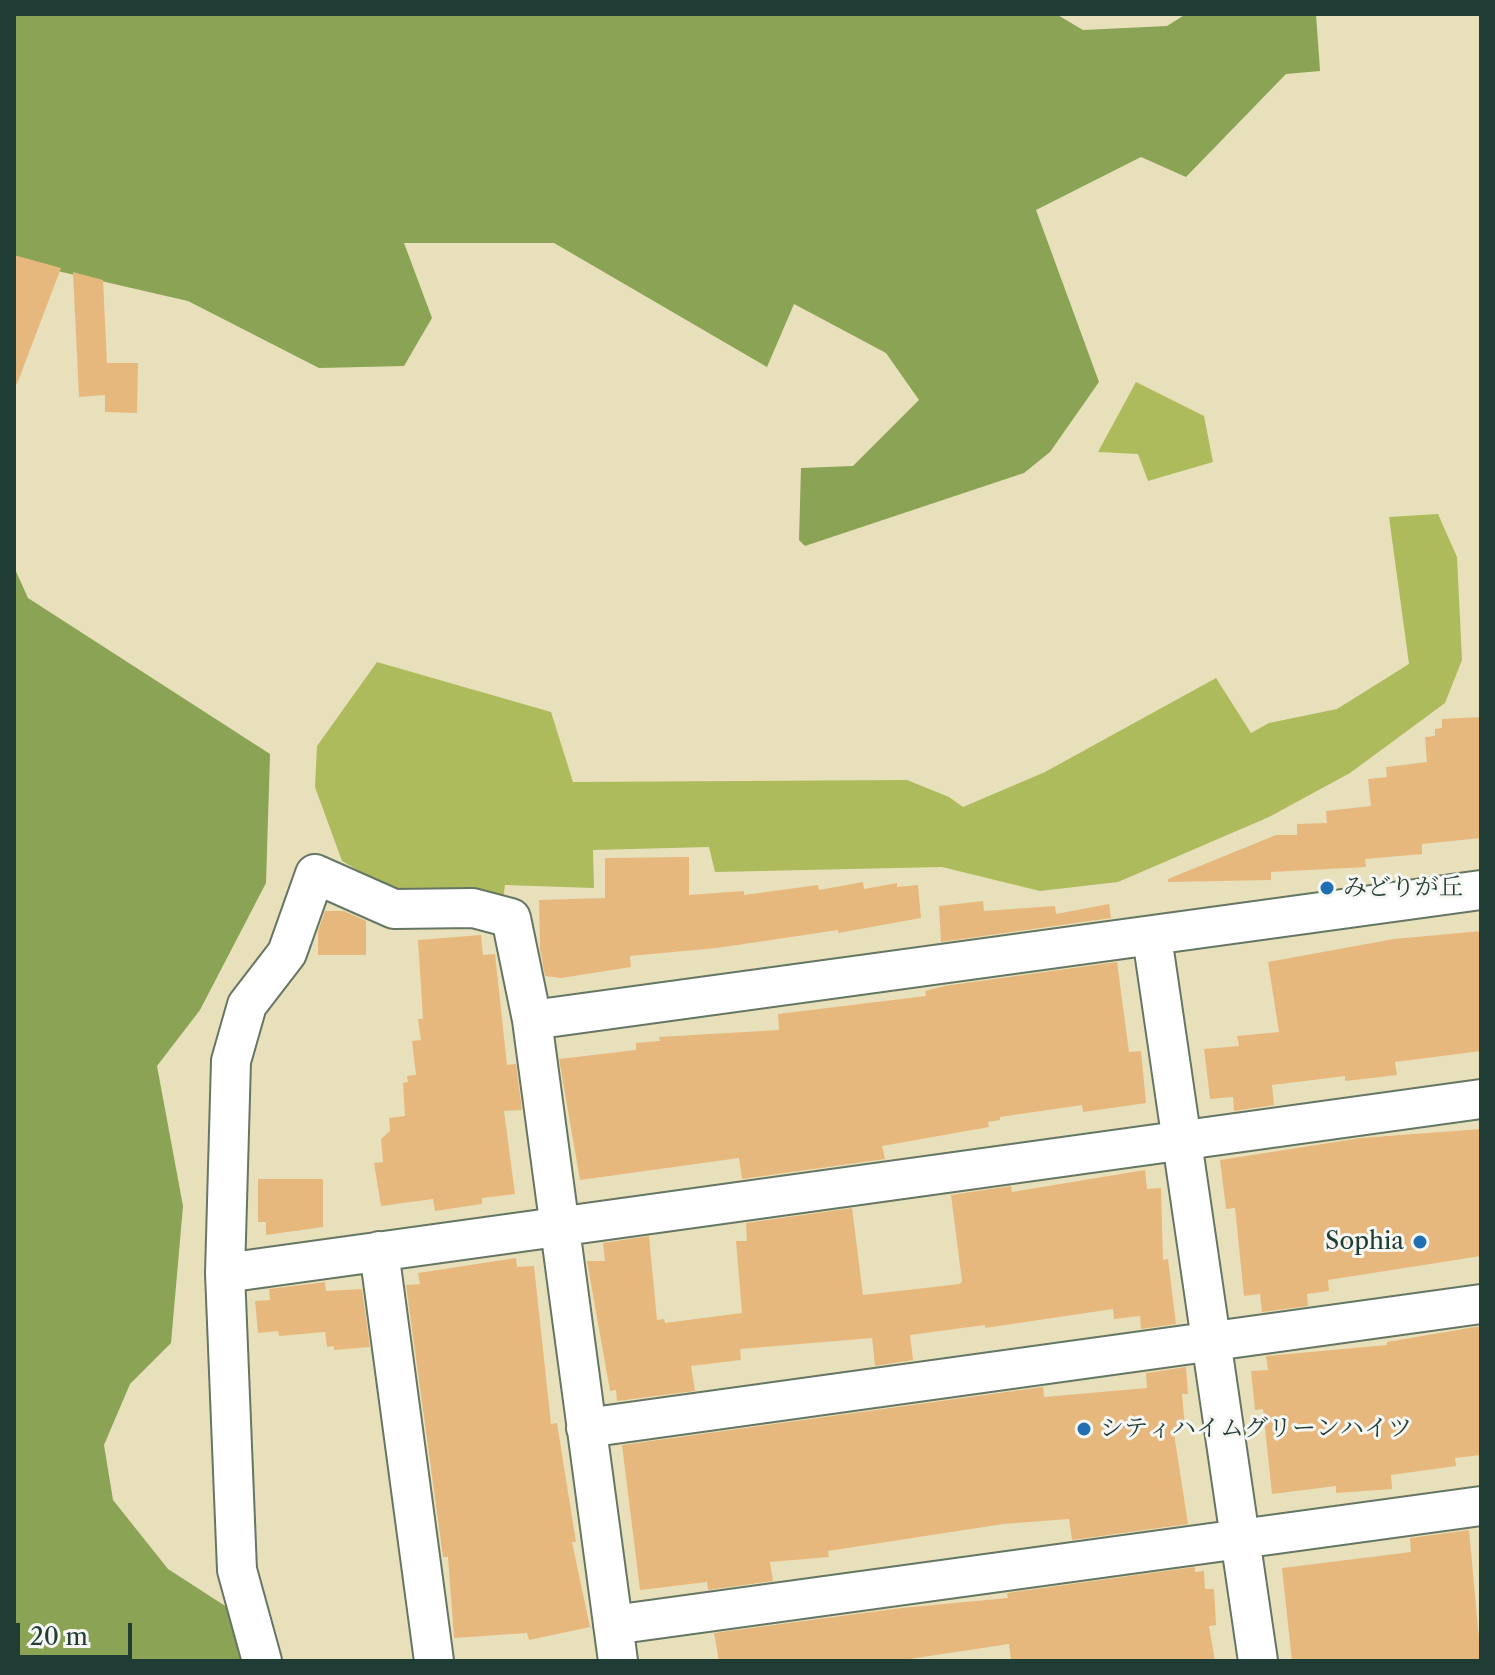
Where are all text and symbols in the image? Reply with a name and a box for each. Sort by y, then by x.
place label: みどりが丘 [1343,874,1463,902]
marker: みどりが丘 [1318,879,1336,897]
place label: Sophia [1325,1228,1404,1256]
marker: Sophia [1411,1233,1429,1251]
place label: シティハイムグリーンハイツ [1100,1415,1412,1443]
marker: シティハイムグリーンハイツ [1075,1420,1093,1438]
scale bar [20,1607,136,1657]
text: 20 m [30,1622,88,1651]

